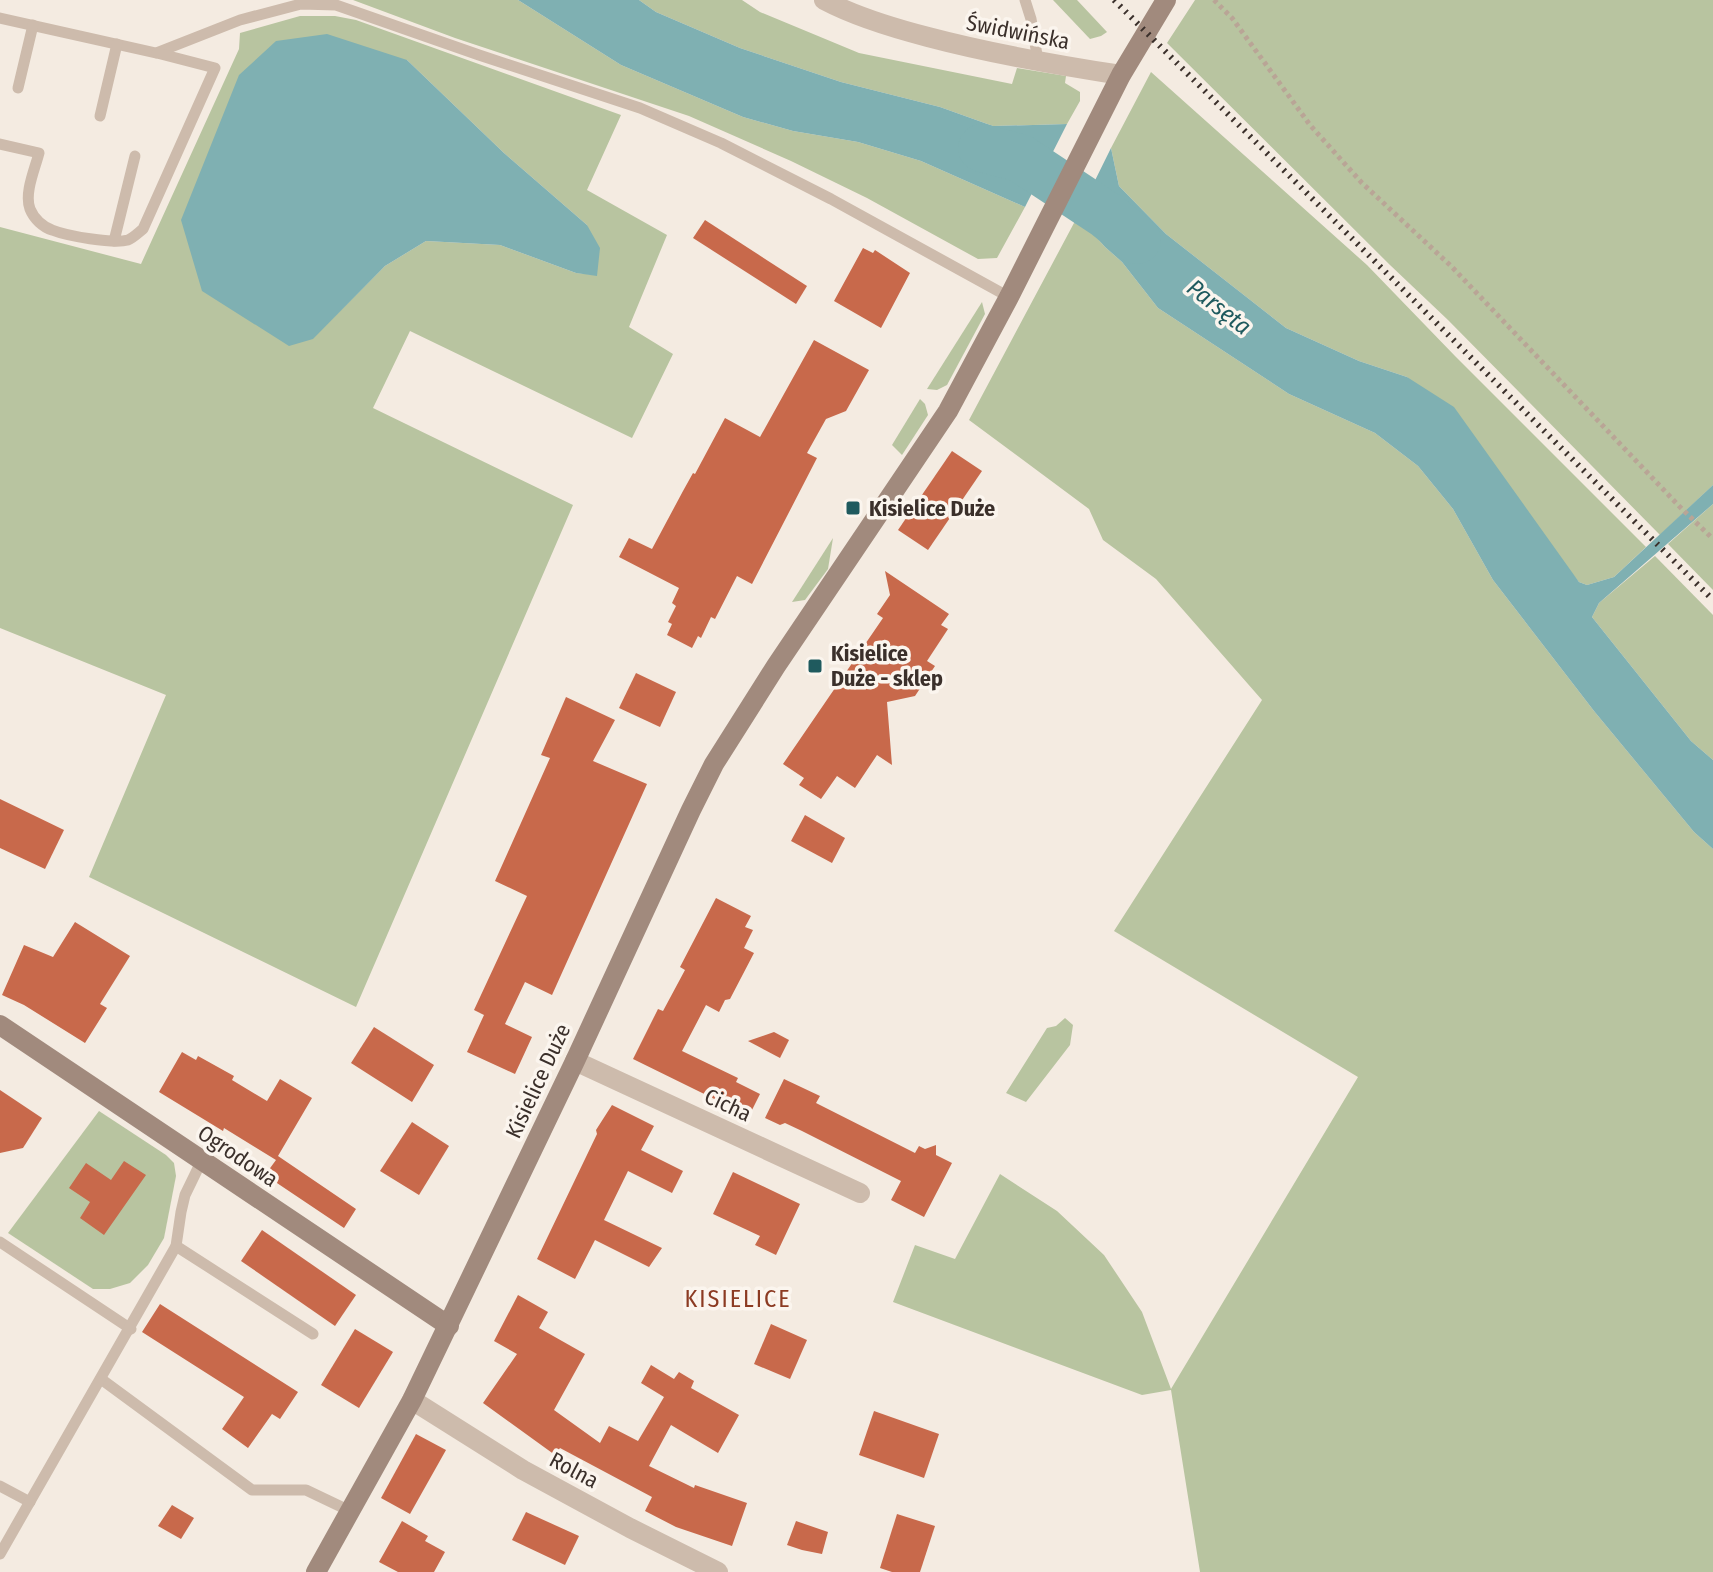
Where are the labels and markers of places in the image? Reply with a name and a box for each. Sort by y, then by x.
place label: Kisielice Duże [869,495,995,522]
marker: Kisielice Duże [844,499,862,517]
place label: Kisielice Duże - sklep [831,640,943,692]
marker: Kisielice Duże - sklep [806,657,824,675]

